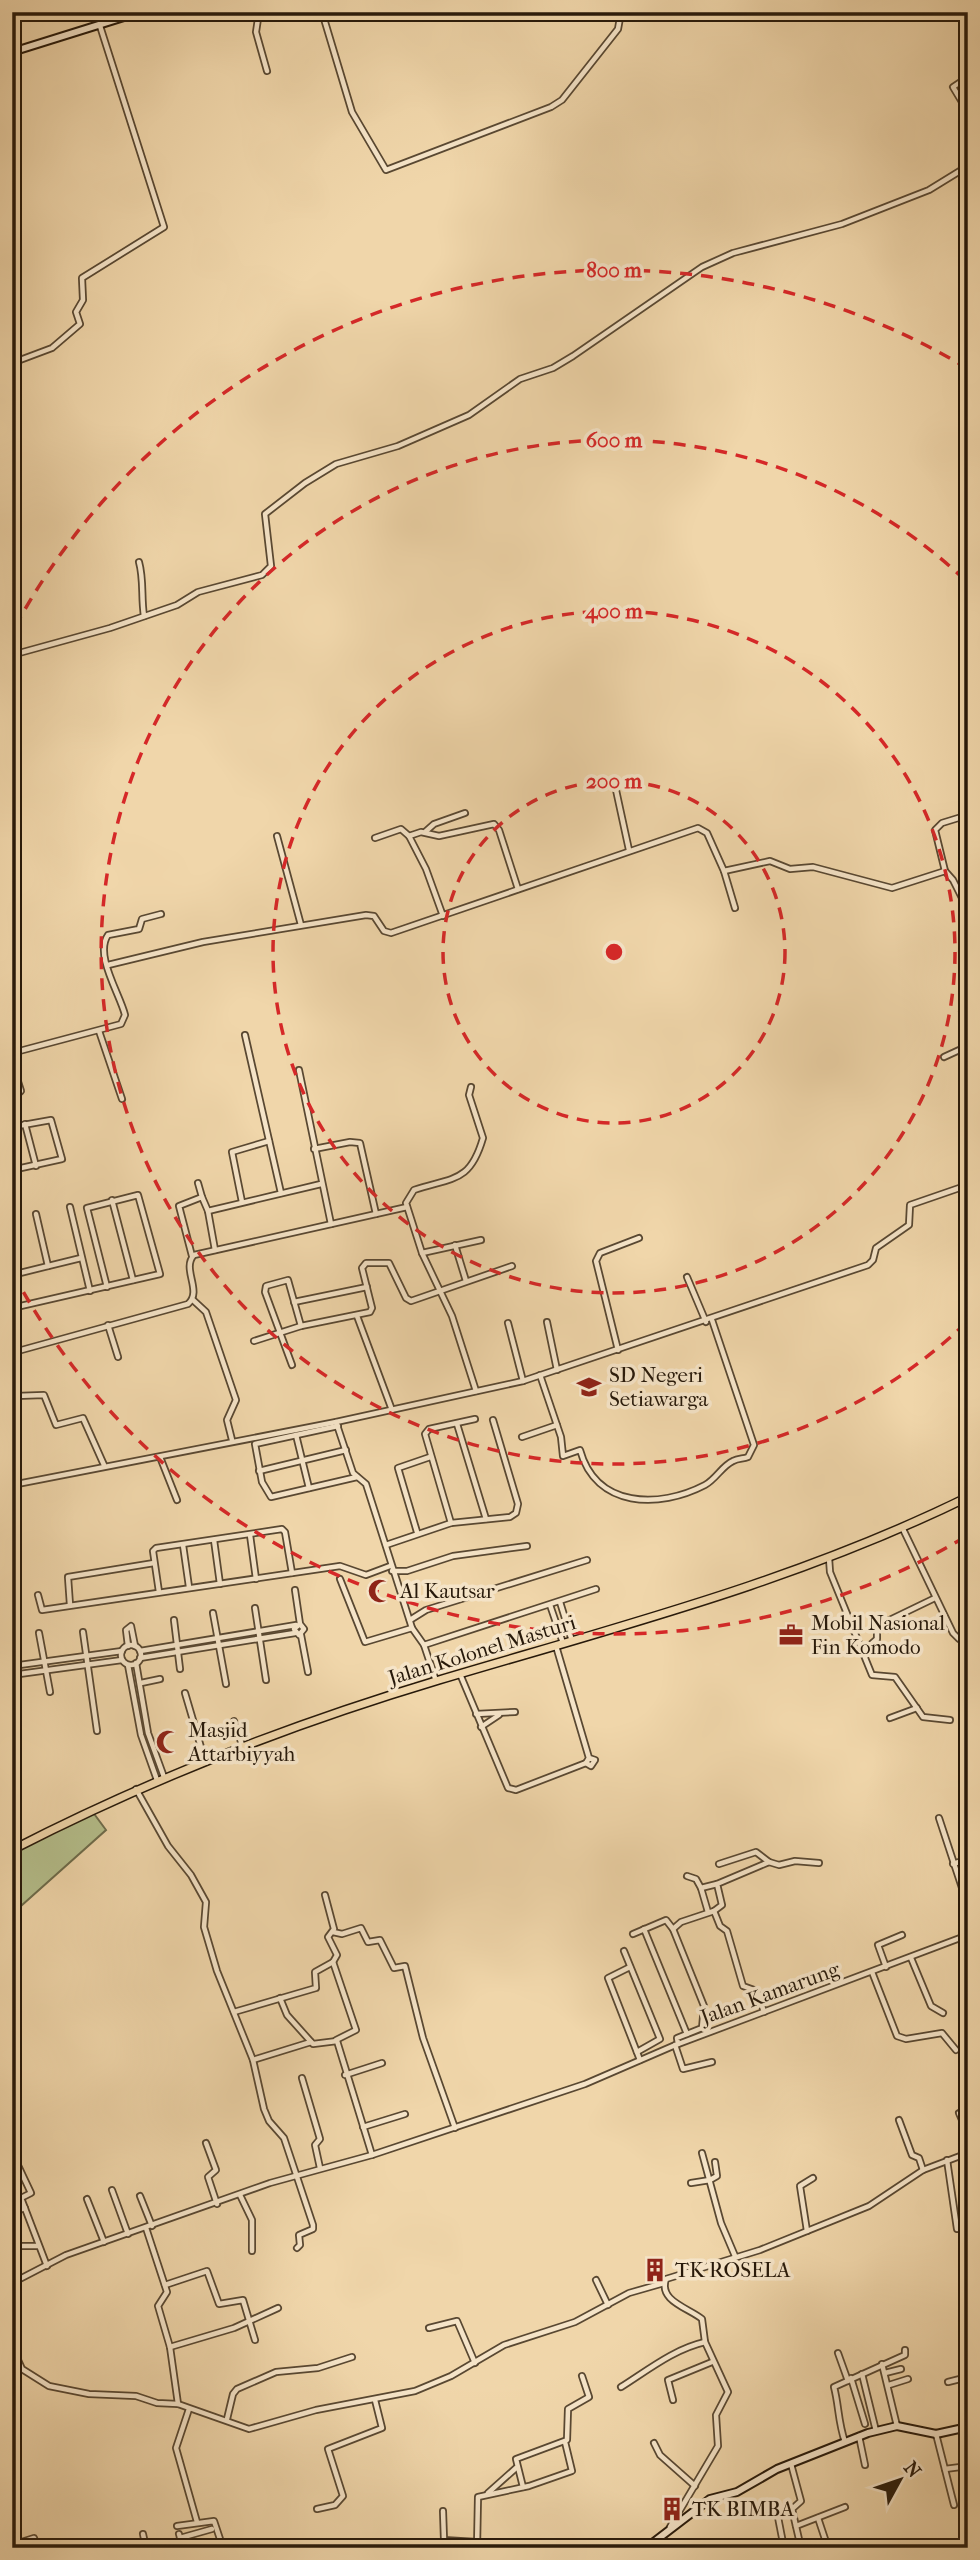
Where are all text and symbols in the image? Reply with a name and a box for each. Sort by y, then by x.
text: 800 m [586,258,642,282]
text: 600 m [586,428,643,452]
text: 400 m [584,599,643,624]
text: 200 m [586,769,643,793]
centre of rings [602,940,626,964]
place label: SD Negeri Setiawarga [609,1363,708,1411]
school or university icon: SD Negeri Setiawarga [575,1373,603,1401]
mosque icon: Al Kautsar [366,1577,394,1605]
place label: Al Kautsar [399,1579,495,1603]
street label: Jalan Kolonel Masturi [383,1610,579,1691]
place label: Mobil Nasional Fin Komodo [811,1611,945,1659]
office icon: Mobil Nasional Fin Komodo [777,1621,805,1649]
place label: Masjid Attarbiyyah [187,1718,296,1766]
mosque icon: Masjid Attarbiyyah [154,1728,182,1756]
street label: Jalan Kamarung [695,1956,843,2030]
building icon: TK ROSELA [641,2256,669,2284]
place label: TK ROSELA [675,2258,791,2282]
north arrow [864,2444,934,2514]
text: N [899,2457,926,2483]
building icon: TK BIMBA [658,2495,686,2523]
place label: TK BIMBA [692,2497,795,2521]

